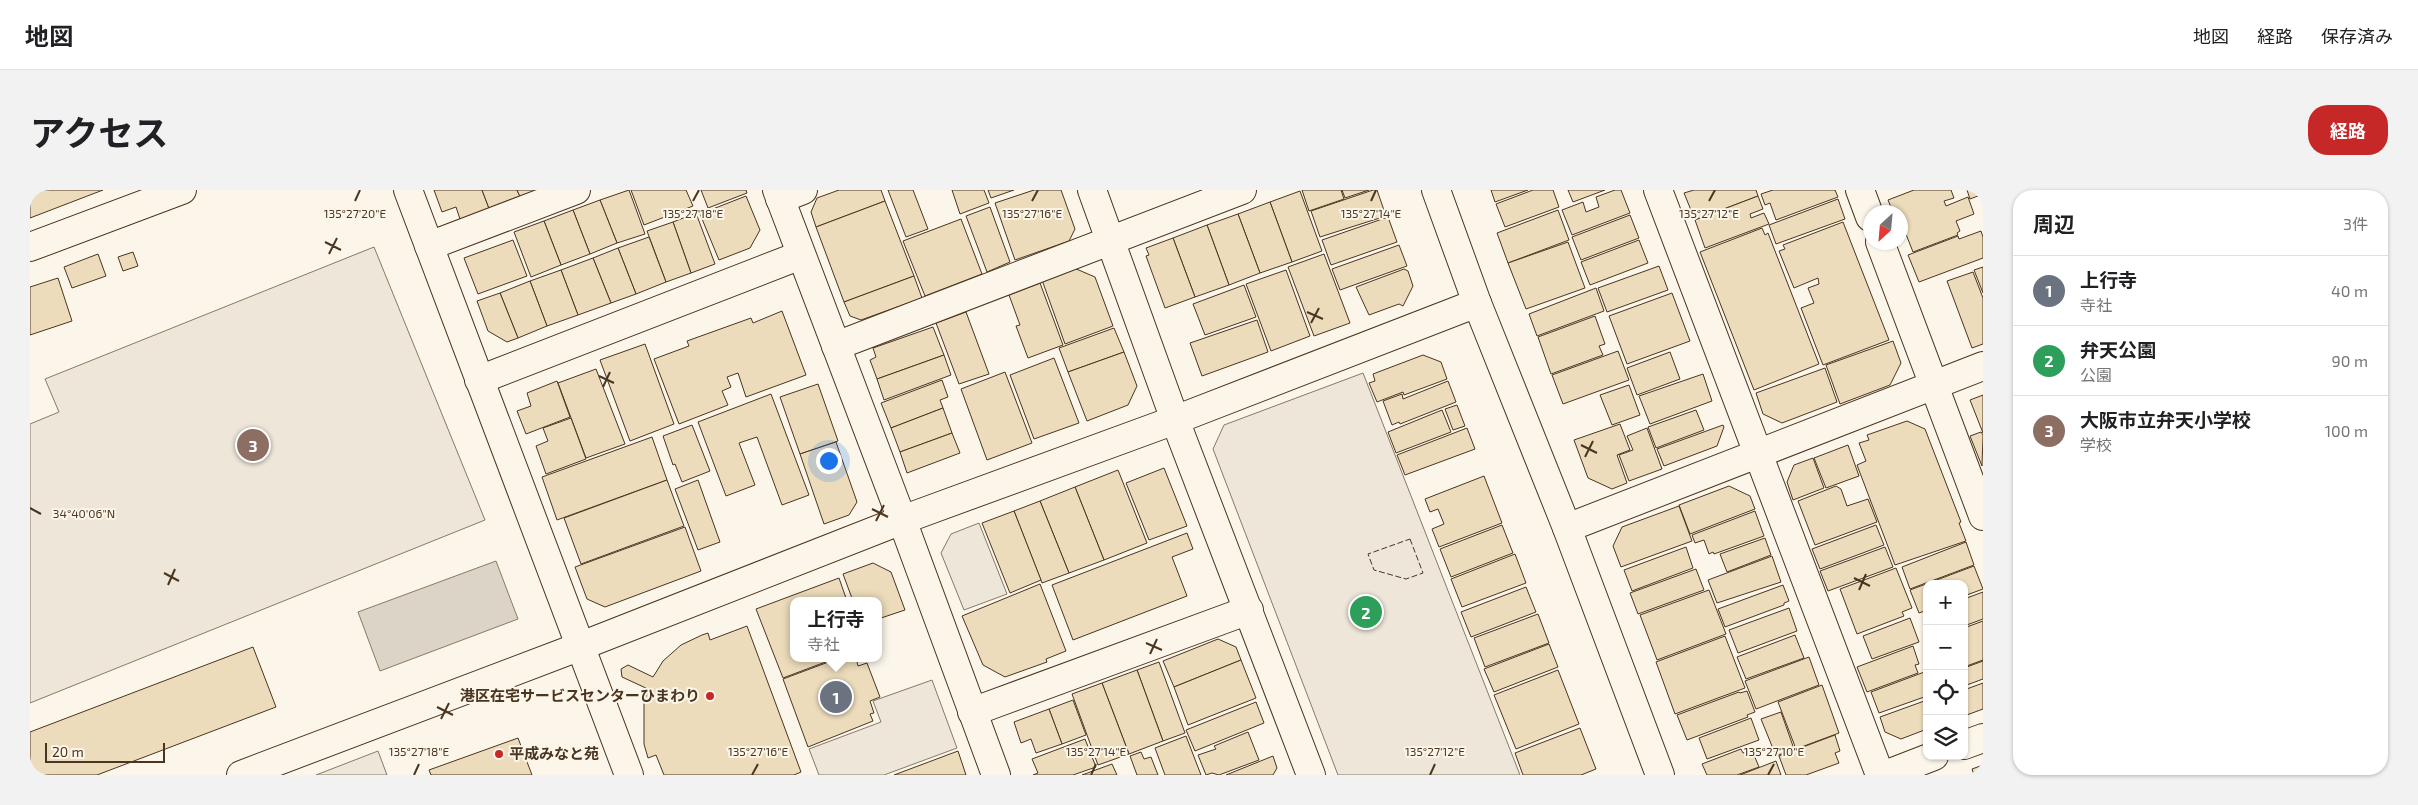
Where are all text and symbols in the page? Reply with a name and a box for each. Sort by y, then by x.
text: 地図 [25,21,73,50]
text: 地図 [2193,25,2229,47]
text: 経路 [2257,25,2293,47]
text: 保存済み [2321,25,2393,47]
button: 経路 [2308,105,2388,155]
text: アクセス [30,111,168,153]
north arrow [1863,205,1908,250]
text: 135°27'20"E [324,206,387,220]
text: 135°27'18"E [663,206,724,220]
text: 135°27'16"E [1002,206,1062,220]
text: 135°27'14"E [1341,206,1402,220]
text: 135°27'12"E [1679,206,1739,220]
text: 周辺 [2033,211,2075,236]
text: 3件 [2343,214,2368,233]
text: 上行寺 [2080,268,2137,291]
text: 1 [2046,281,2052,300]
text: 40 m [2331,281,2368,300]
text: 寺社 [2080,295,2112,314]
text: 弁天公園 [2080,338,2156,361]
text: 2 [2044,351,2054,370]
text: 90 m [2332,351,2368,370]
text: 公園 [2080,365,2112,384]
text: 大阪市立弁天小学校 [2080,408,2251,431]
text: 3 [2044,421,2054,440]
text: 100 m [2325,421,2368,440]
pin: 3 [237,426,269,464]
text: 学校 [2080,435,2112,454]
your location [816,448,842,474]
text: 34°40'06"N [53,506,115,520]
map controls [1923,580,1968,760]
button: + [1923,580,1968,625]
pin: 2 [1350,593,1382,631]
popup [790,597,882,662]
text: 上行寺 [807,607,865,630]
button: − [1923,625,1968,670]
text: 寺社 [807,634,840,653]
button: locate [1923,670,1968,715]
pin: 1 [820,678,852,716]
place label: 港区在宅サービスセンターひまわり [460,686,700,704]
marker: 港区在宅サービスセンターひまわり [704,690,716,702]
button: layers [1923,715,1968,760]
scale bar [45,740,165,763]
text: 20 m [52,743,84,760]
text: 135°27'18"E [389,744,450,758]
place label: 平成みなと苑 [509,744,599,762]
text: 135°27'16"E [728,744,788,758]
text: 135°27'14"E [1066,744,1127,758]
text: 135°27'12"E [1405,744,1465,758]
text: 135°27'10"E [1744,744,1805,758]
marker: 平成みなと苑 [493,748,505,760]

